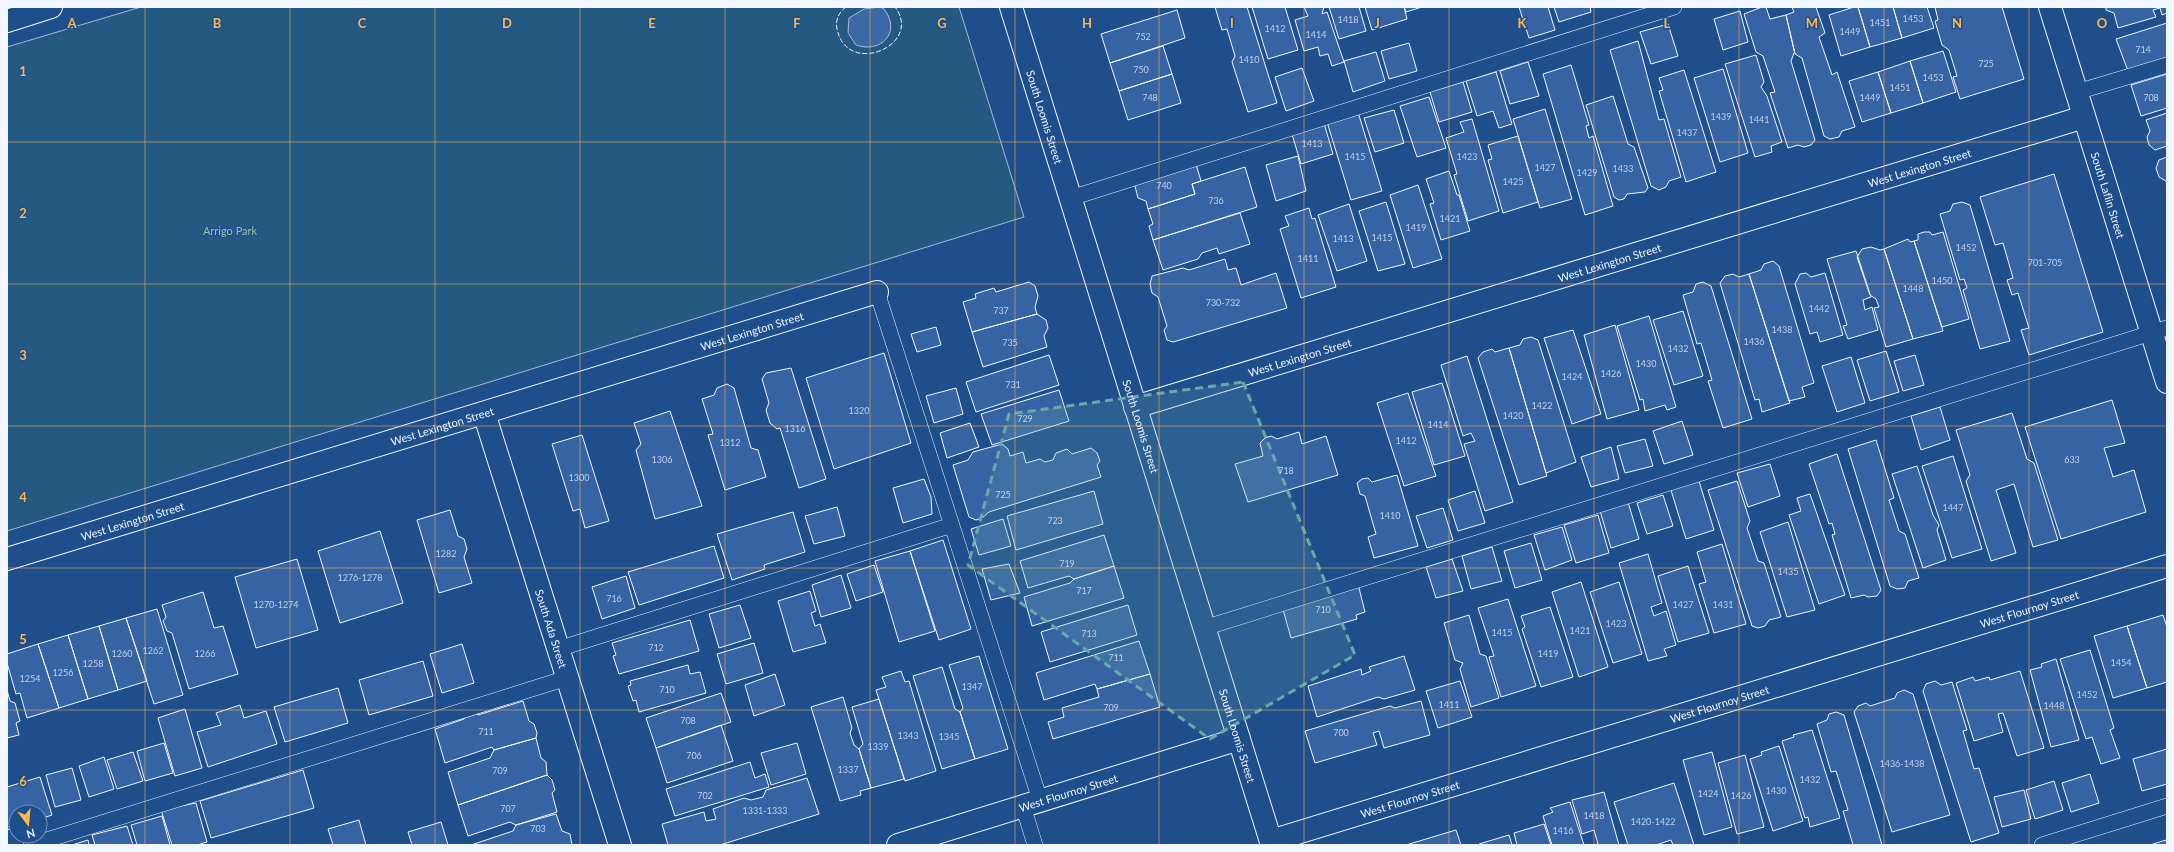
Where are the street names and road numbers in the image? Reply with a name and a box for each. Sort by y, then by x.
street label: South Loomis Street [1025,68,1066,165]
street label: West Lexington Street [1866,145,1972,189]
street label: South Laflin Street [2089,150,2128,240]
street label: West Lexington Street [1556,240,1663,284]
street label: West Lexington Street [699,308,805,352]
street label: West Lexington Street [1246,335,1353,379]
street label: South Loomis Street [1121,378,1162,475]
street label: West Lexington Street [389,404,495,447]
street label: West Lexington Street [79,499,185,543]
street label: West Flournoy Street [1978,587,2080,630]
street label: South Ada Street [533,588,570,670]
street label: West Flournoy Street [1668,682,1770,725]
street label: South Loomis Street [1217,687,1259,784]
street label: West Flournoy Street [1017,771,1119,814]
street label: West Flournoy Street [1359,777,1461,820]

